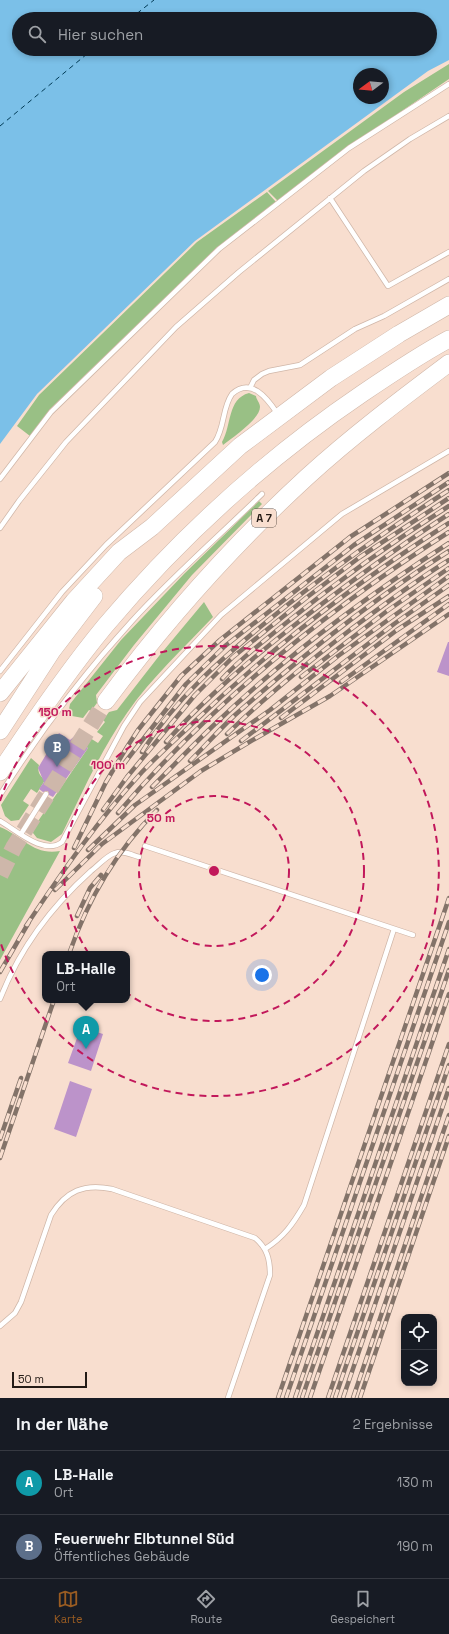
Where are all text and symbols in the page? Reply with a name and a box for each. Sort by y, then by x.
search box [12,12,437,56]
icon: search [26,23,48,45]
text: Hier suchen [58,25,143,44]
north arrow [353,68,389,104]
road number: A 7 [252,509,276,527]
text: 150 m [38,704,72,720]
pin: B [44,734,70,767]
text: 100 m [91,757,125,773]
text: 50 m [147,810,175,826]
centre of rings [207,864,221,878]
popup [42,951,130,1003]
text: LB-Halle [56,959,116,978]
your location [252,965,272,985]
text: Ort [56,978,76,995]
pin: A [73,1016,99,1049]
map controls [401,1314,437,1386]
button: locate [401,1314,437,1350]
button: layers [401,1350,437,1386]
scale bar [12,1370,87,1389]
text: 50 m [18,1372,44,1386]
text: In der Nähe [16,1413,108,1435]
text: 2 Ergebnisse [353,1416,433,1433]
text: LB-Halle [54,1465,114,1484]
text: A [25,1474,33,1491]
text: 130 m [397,1474,433,1491]
text: Ort [54,1484,74,1501]
text: Feuerwehr Elbtunnel Süd [54,1529,234,1548]
text: B [25,1538,33,1555]
text: 190 m [397,1538,433,1555]
text: Öffentliches Gebäude [54,1548,190,1565]
tab: Karte [54,1588,83,1626]
tab: Route [190,1588,222,1626]
tab: Gespeichert [330,1588,395,1626]

